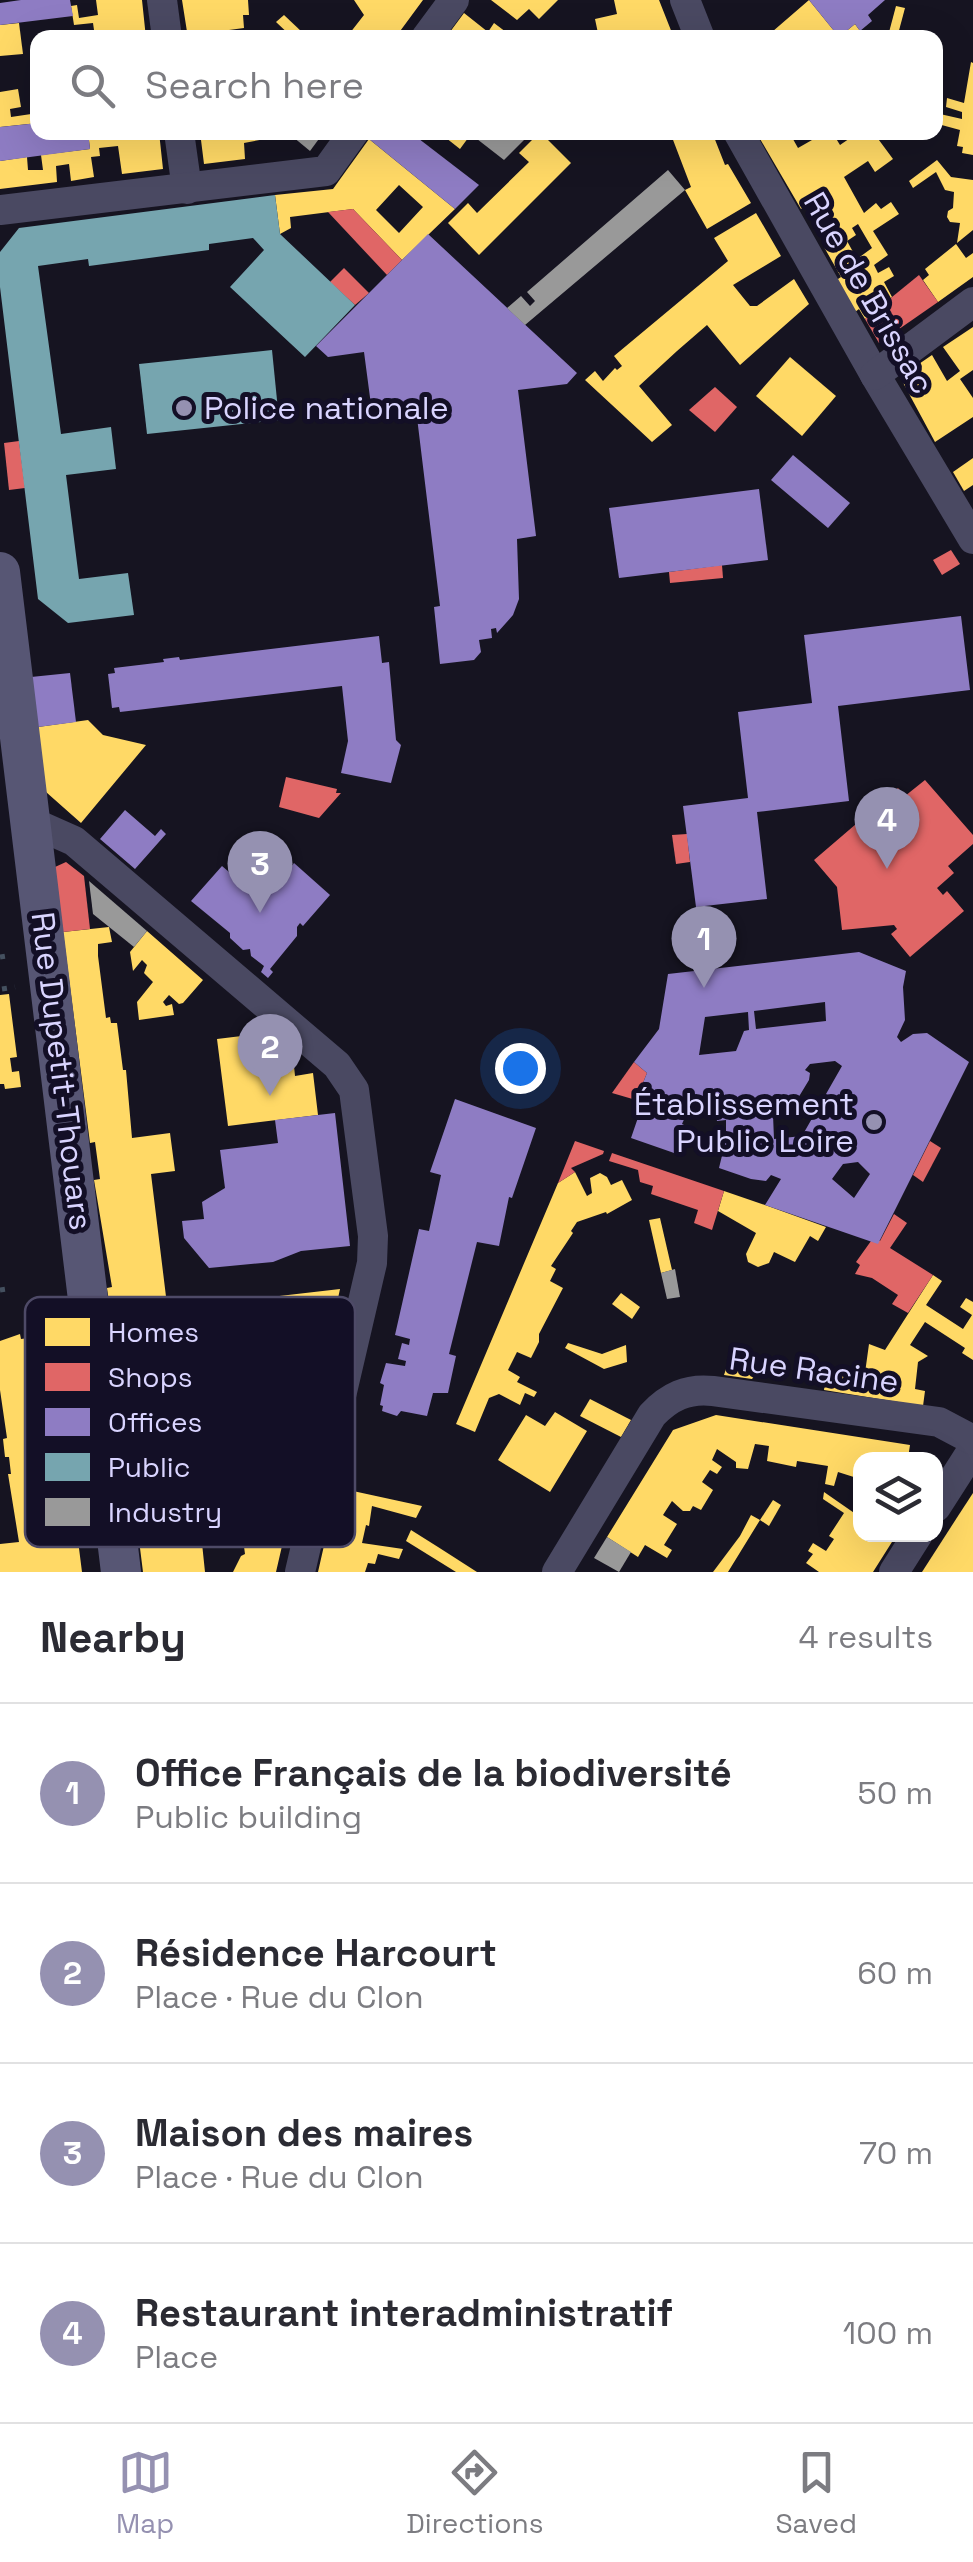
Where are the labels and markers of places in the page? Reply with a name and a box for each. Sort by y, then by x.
place label: Police nationale [204,388,449,428]
marker: Police nationale [173,397,195,419]
pin: 4 [854,786,920,869]
pin: 3 [228,830,292,913]
pin: 1 [672,906,736,988]
pin: 2 [238,1014,302,1096]
place label: Établissement Public Loire [634,1084,854,1161]
marker: Établissement Public Loire [863,1111,885,1133]

